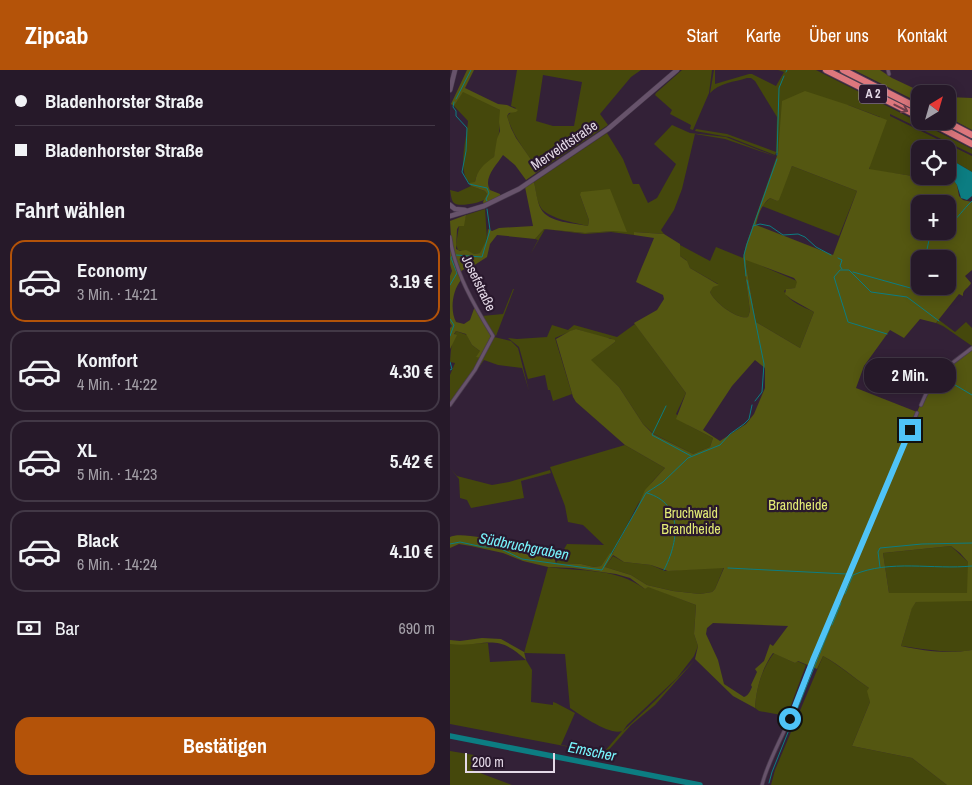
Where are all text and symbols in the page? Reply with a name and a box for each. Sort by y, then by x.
text: Zipcab [25,19,88,51]
text: Start [687,23,718,48]
text: Karte [746,23,781,48]
text: Über uns [809,23,869,48]
text: Kontakt [897,23,947,48]
road number: A 2 [859,84,887,104]
north arrow [911,85,956,130]
map controls [911,85,956,295]
text: Bladenhorster Straße [45,88,203,114]
one-way arrow [893,104,908,113]
street label: Merveldtstraße [527,116,601,174]
text: Bladenhorster Straße [45,137,203,163]
button: locate [911,140,956,185]
text: Fahrt wählen [15,195,125,225]
button: + [911,195,956,240]
button: − [911,250,956,295]
street label: Josefstraße [458,252,500,314]
text: Economy [77,257,147,283]
icon: car [17,259,62,304]
text: 3.19 € [390,268,433,294]
text: 3 Min. · 14:21 [77,283,157,305]
text: Komfort [77,347,138,373]
icon: car [17,349,62,394]
text: 4.30 € [390,358,433,384]
callout: 2 Min. [864,358,956,392]
text: 2 Min. [891,364,929,386]
text: 4 Min. · 14:22 [77,373,157,395]
route end [899,419,921,441]
text: XL [77,437,97,463]
icon: car [17,439,62,484]
text: 5.42 € [390,448,433,474]
text: 5 Min. · 14:23 [77,463,157,485]
park label: Brandheide [768,496,828,514]
park label: Bruchwald Brandheide [661,504,721,538]
text: Black [77,527,119,553]
water label: Südbruchgraben [477,527,571,565]
icon: car [17,529,62,574]
text: 4.10 € [390,538,433,564]
text: 6 Min. · 14:24 [77,553,157,575]
icon: cash [15,614,43,642]
text: Bar [55,615,79,641]
text: 690 m [399,617,435,639]
route start [779,708,801,730]
button: Bestätigen [15,717,435,775]
water label: Emscher [566,736,619,766]
scale bar [465,750,555,773]
text: 200 m [472,753,504,771]

